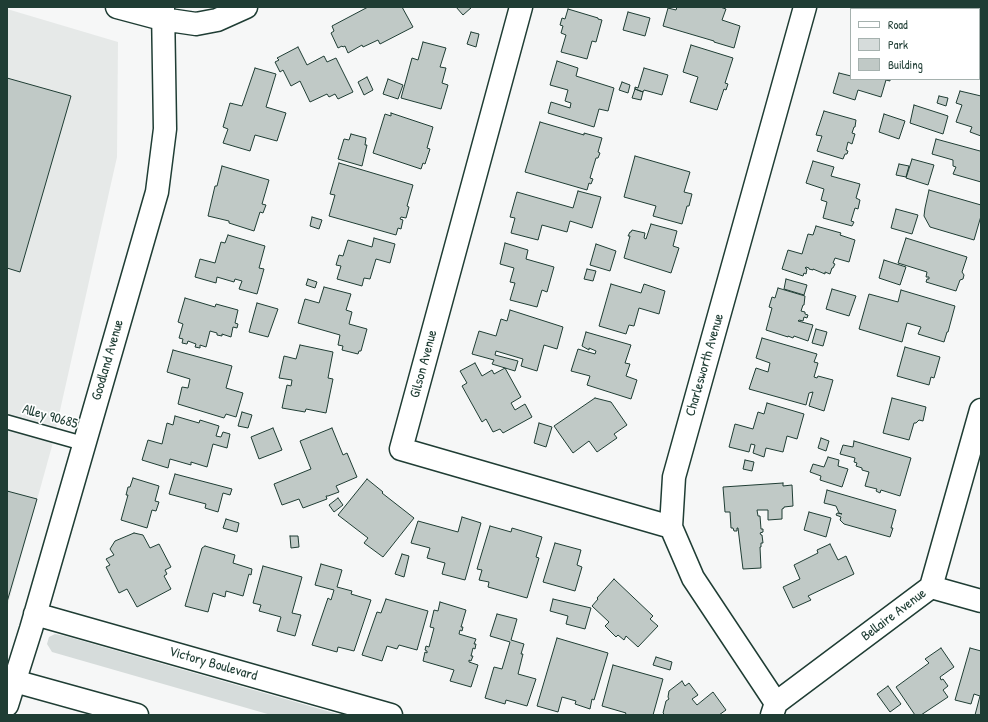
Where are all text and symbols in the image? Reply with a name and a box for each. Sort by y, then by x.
legend [850,8,980,80]
text: Road [888,16,908,33]
text: Park [888,36,908,53]
text: Building [888,56,923,73]
street label: Charlesworth Avenue [682,312,728,418]
street label: Goodland Avenue [88,318,128,402]
street label: Gilson Avenue [407,328,441,400]
street label: Alley 90685 [21,401,79,433]
street label: Bellaire Avenue [858,585,930,645]
street label: Victory Boulevard [167,643,259,685]

